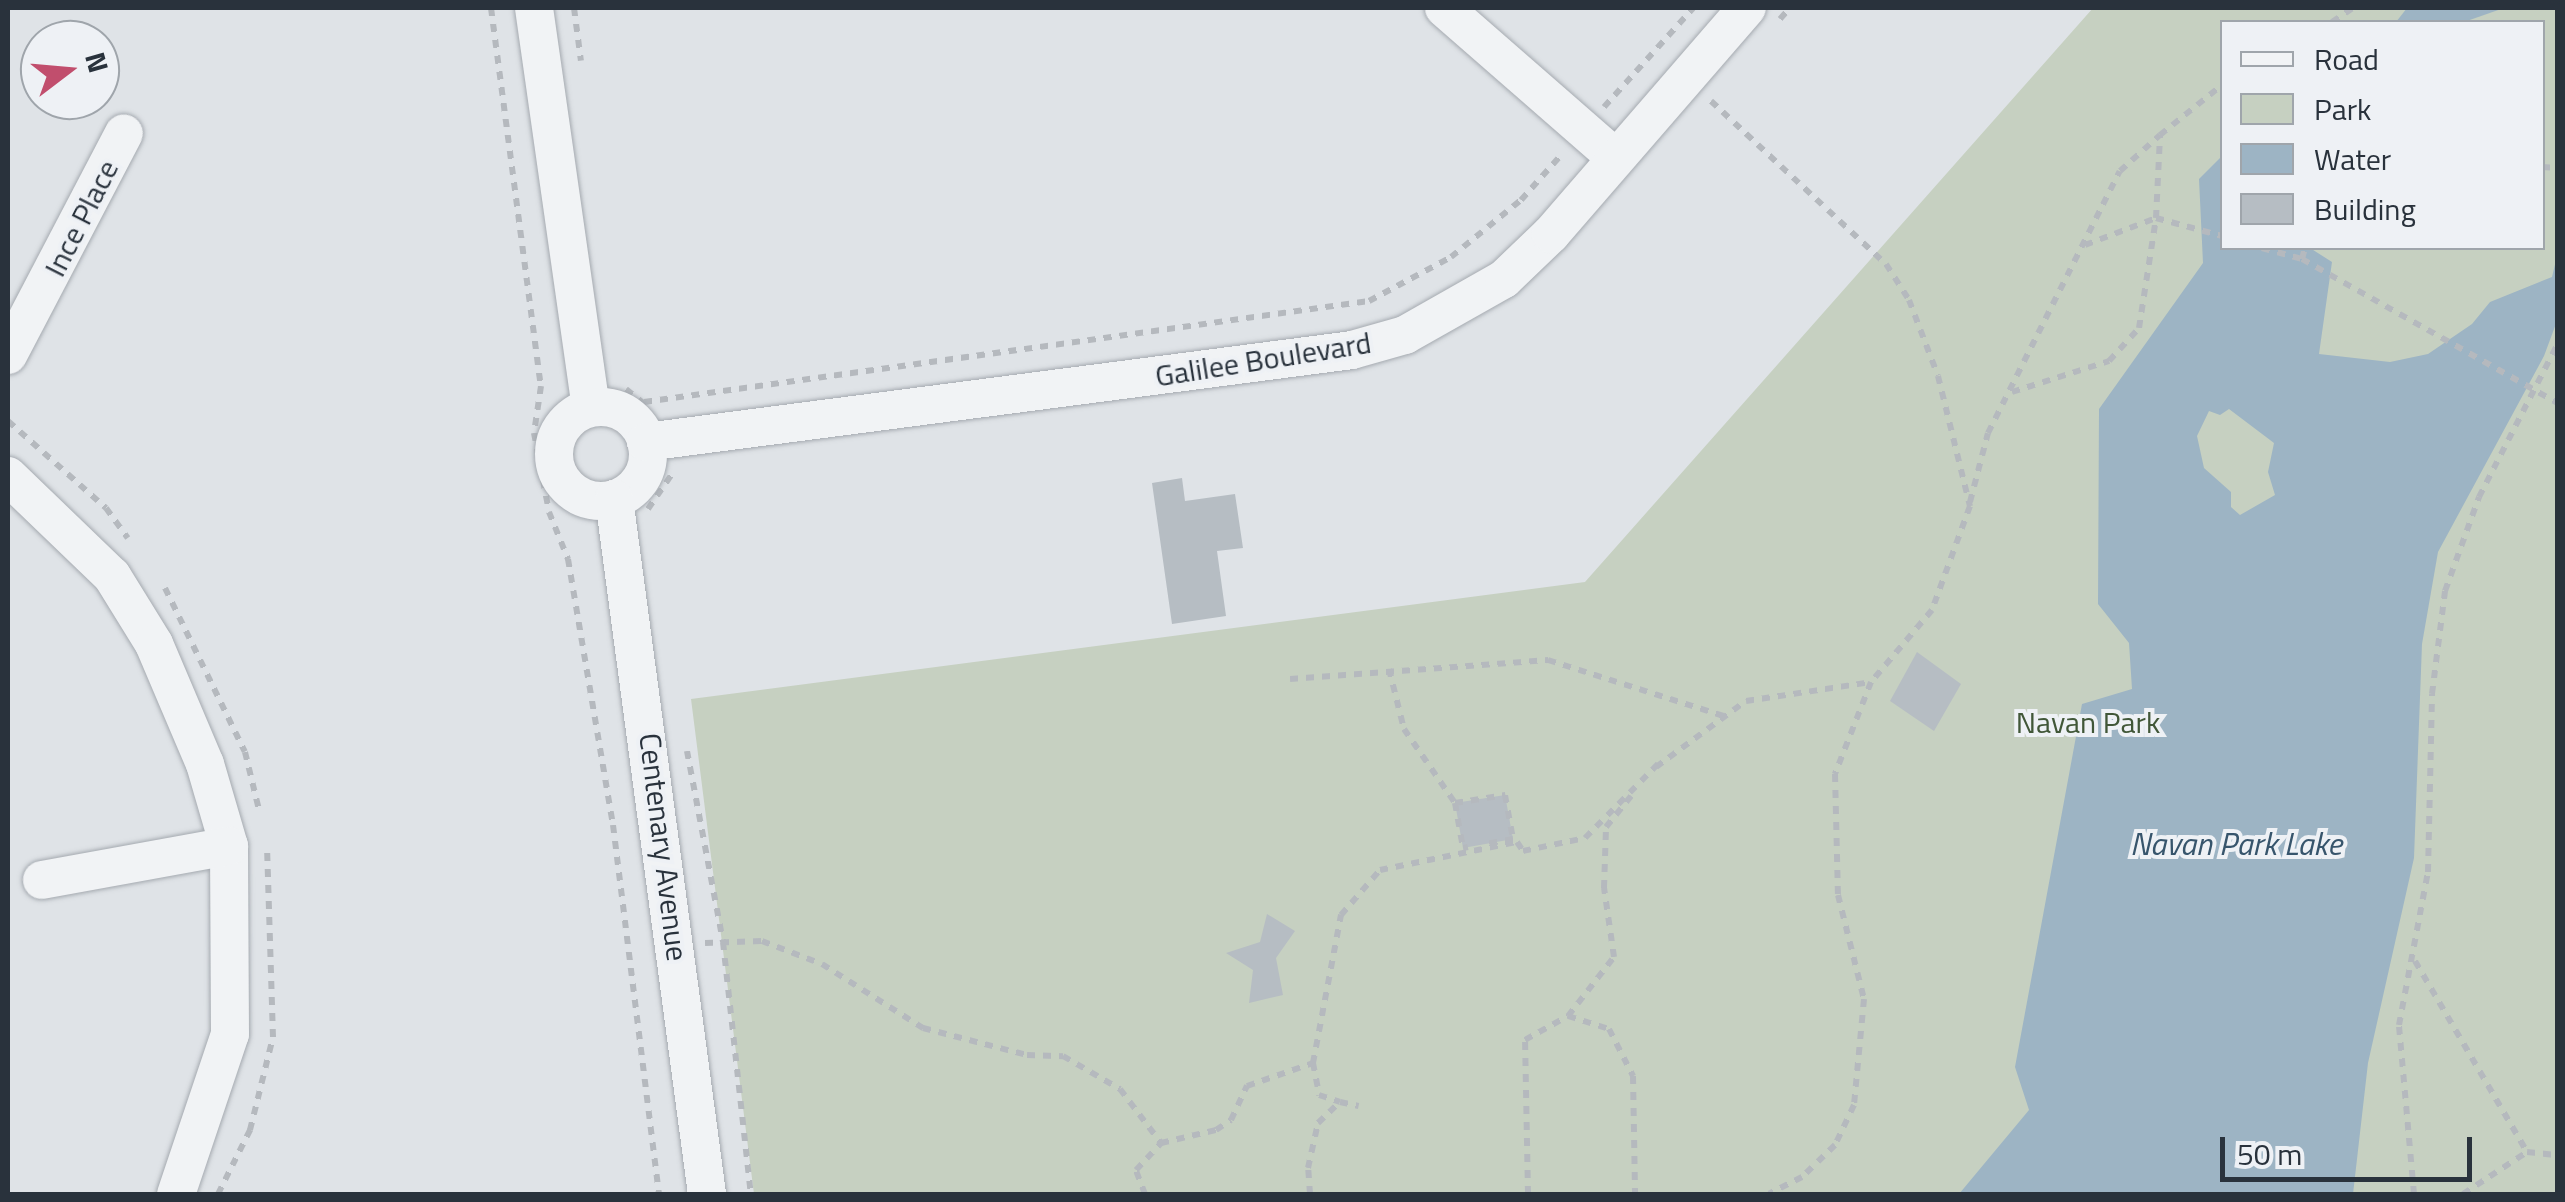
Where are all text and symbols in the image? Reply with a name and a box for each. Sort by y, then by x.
north arrow [20,20,120,120]
legend [2220,20,2545,250]
text: Road [2314,36,2379,82]
text: N [74,47,121,77]
text: Park [2314,86,2371,132]
text: Water [2314,136,2391,182]
street label: Ince Place [36,154,126,282]
text: Building [2314,186,2416,232]
street label: Galilee Boulevard [1153,324,1373,394]
park label: Navan Park [2016,704,2160,740]
street label: Centenary Avenue [632,731,696,963]
water label: Navan Park Lake [2130,824,2342,862]
scale bar [2225,1117,2478,1179]
text: 50 m [2237,1131,2302,1177]

